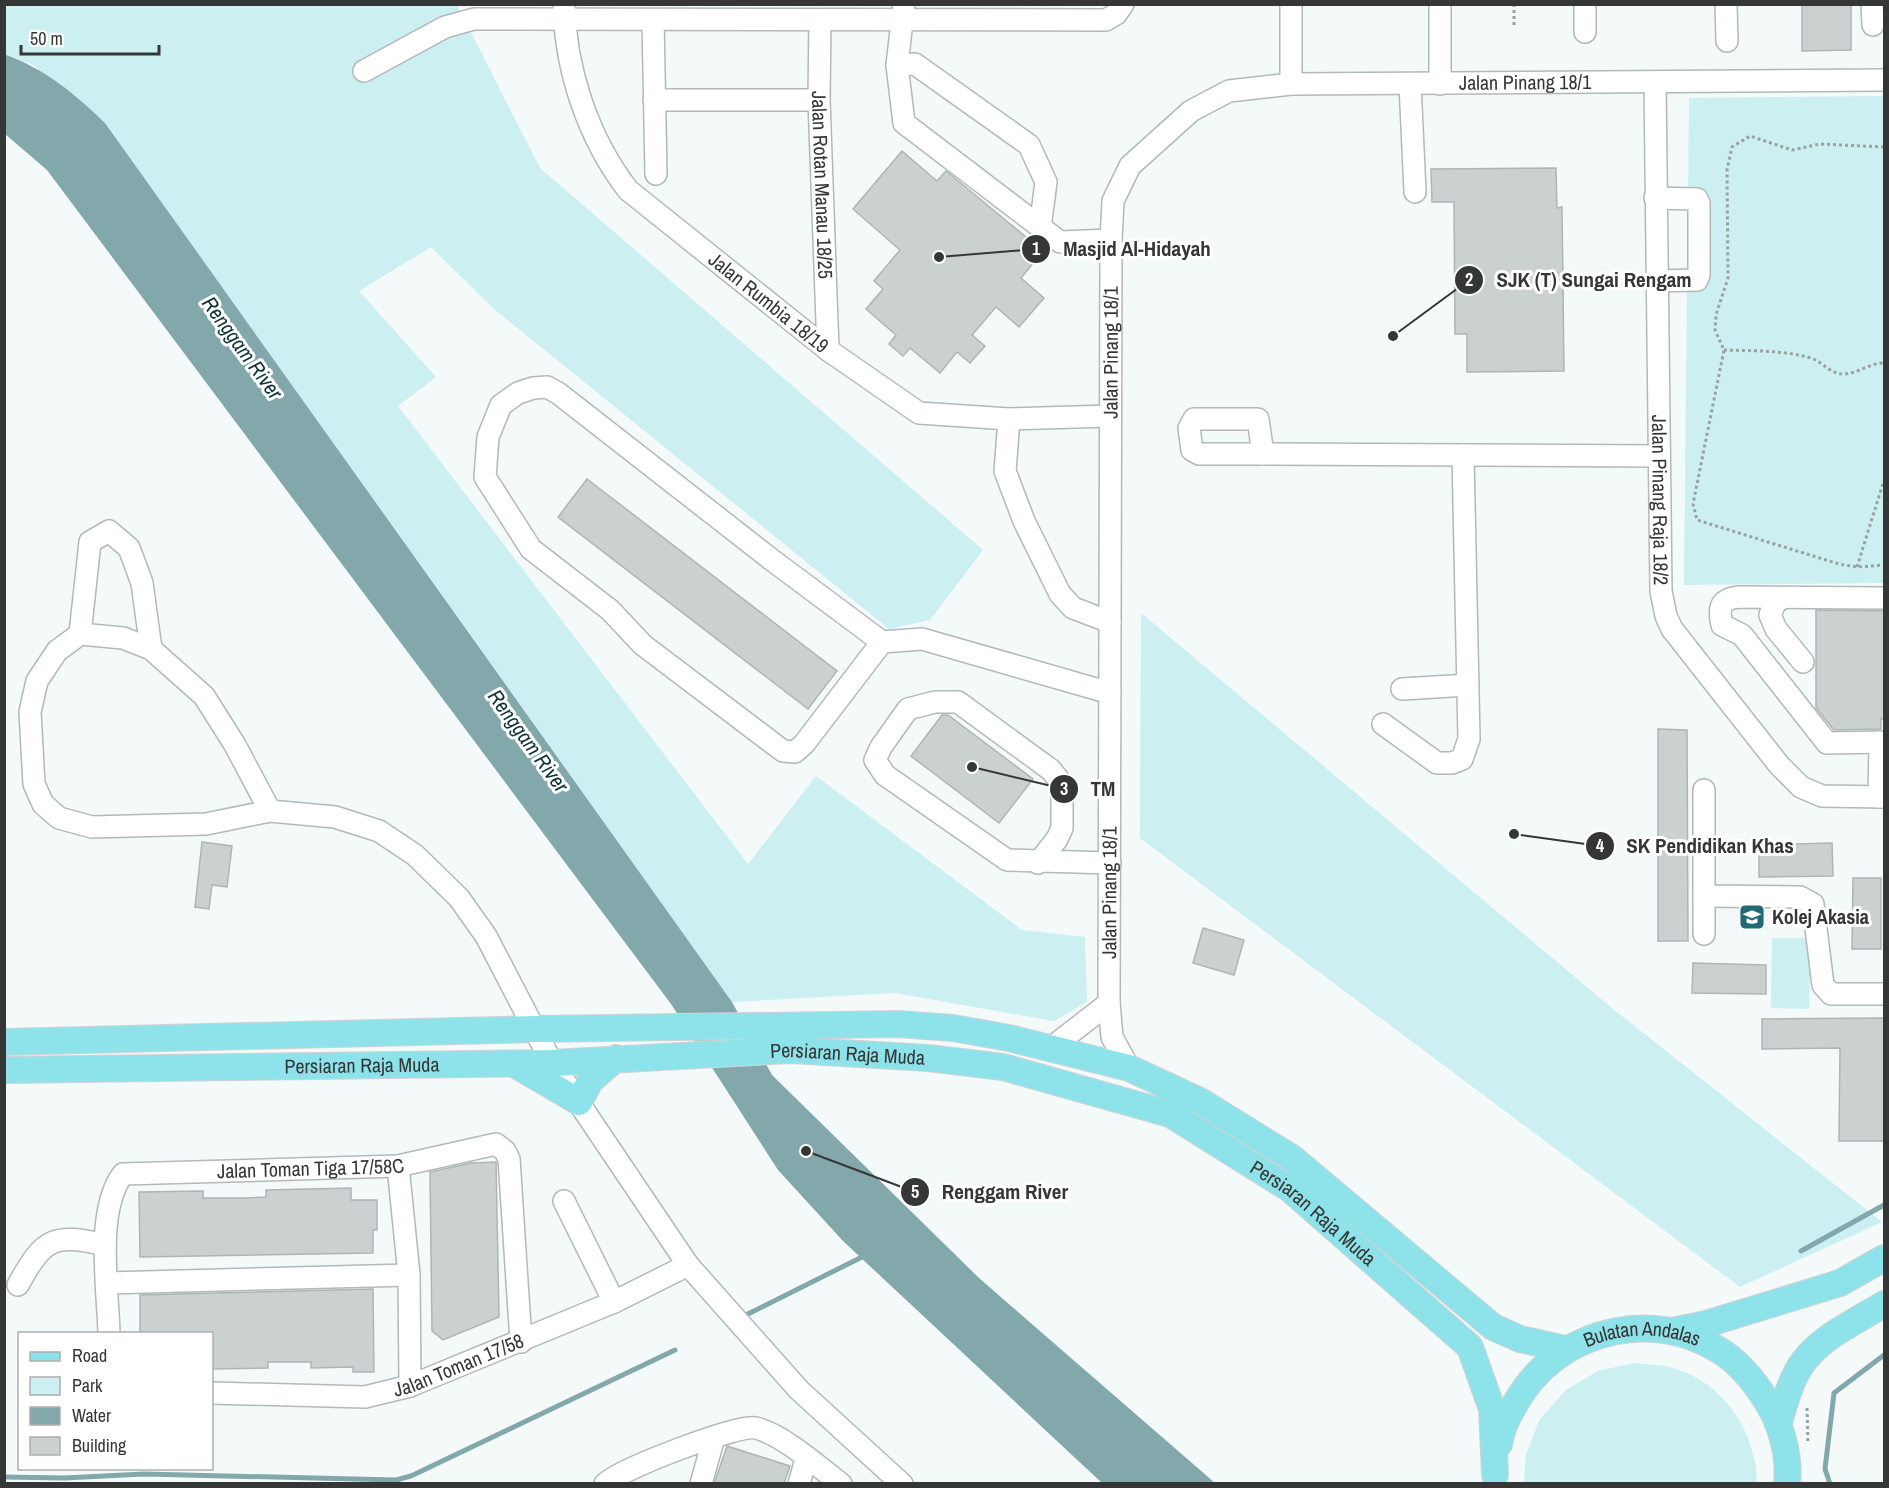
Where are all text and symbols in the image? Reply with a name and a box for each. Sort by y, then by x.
scale bar [21,18,159,56]
text: 50 m [30,26,63,51]
street label: Jalan Pinang 18/1 [1459,68,1591,96]
street label: Jalan Rotan Manau 18/25 [806,91,839,279]
callout: Masjid Al-Hidayah [1021,229,1223,268]
text: Masjid Al-Hidayah [1063,234,1211,263]
text: 1 [1032,236,1041,261]
street label: Jalan Rumbia 18/19 [703,246,835,359]
callout: SJK (T) Sungai Rengam [1454,260,1704,299]
text: SJK (T) Sungai Rengam [1496,265,1692,294]
text: 2 [1465,267,1473,292]
street label: Jalan Pinang 18/1 [1097,286,1124,419]
water label: Renggam River [195,290,290,406]
street label: Jalan Pinang Raja 18/2 [1646,415,1675,585]
water label: Renggam River [481,683,576,799]
callout: TM [1049,769,1128,808]
text: TM [1091,774,1115,803]
text: 3 [1060,776,1068,801]
street label: Jalan Pinang 18/1 [1095,826,1122,959]
callout: SK Pendidikan Khas [1585,827,1806,866]
text: SK Pendidikan Khas [1626,831,1794,860]
text: 4 [1596,833,1605,858]
school or university icon: Kolej Akasia [1737,902,1767,932]
place label: Kolej Akasia [1772,903,1869,930]
street label: Persiaran Raja Muda [769,1036,926,1071]
street label: Persiaran Raja Muda [284,1050,440,1079]
street label: Jalan Toman Tiga 17/58C [217,1151,407,1184]
street label: Persiaran Raja Muda [1245,1153,1382,1272]
callout: Renggam River [900,1172,1080,1211]
text: Renggam River [942,1177,1068,1206]
text: 5 [911,1179,919,1204]
street label: Bulatan Andalas [1579,1314,1705,1353]
street label: Jalan Toman 17/58 [391,1327,528,1403]
legend [18,1332,213,1470]
text: Road [72,1343,107,1368]
text: Park [72,1373,103,1398]
text: Water [72,1403,111,1428]
text: Building [72,1433,127,1458]

